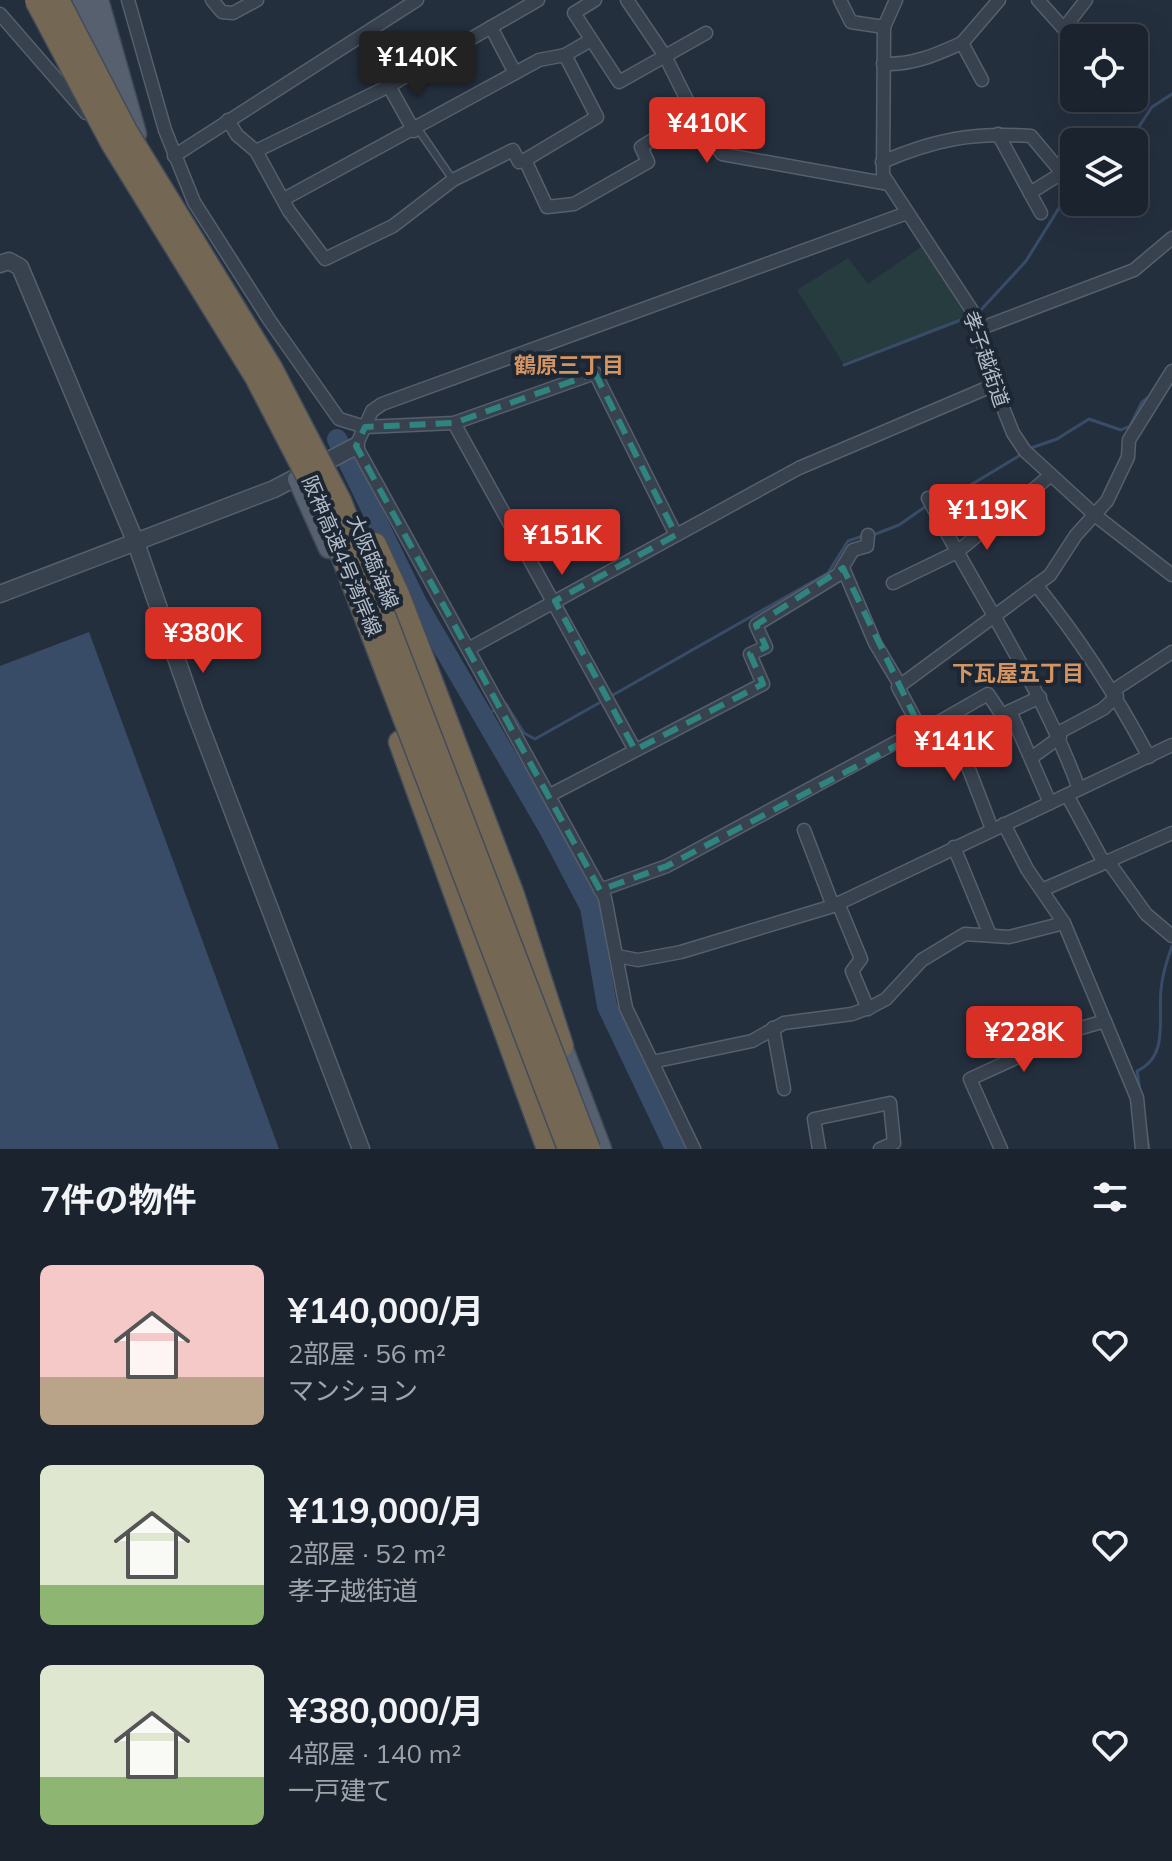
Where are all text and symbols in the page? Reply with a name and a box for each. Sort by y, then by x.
map controls [1060,24,1148,216]
button: locate [1060,24,1148,112]
pin: ¥140K [361,31,473,99]
text: ¥140K [377,40,457,73]
pin: ¥410K [651,97,763,165]
text: ¥410K [667,106,747,139]
button: layers [1060,128,1148,216]
street label: 孝子越街道 [958,307,1015,410]
district label: 鶴原三丁目 [514,351,624,379]
street label: 阪神高速4号湾岸線 [297,472,388,640]
pin: ¥119K [931,484,1043,552]
text: ¥119K [947,493,1027,526]
pin: ¥151K [506,509,618,577]
street label: 大阪臨海線 [342,511,405,613]
text: ¥151K [522,518,602,551]
pin: ¥380K [147,607,259,675]
text: ¥380K [163,616,243,649]
district label: 下瓦屋五丁目 [952,659,1084,687]
pin: ¥141K [898,715,1010,783]
text: ¥141K [914,724,994,757]
pin: ¥228K [968,1006,1080,1074]
text: ¥228K [984,1015,1064,1048]
icon: filters [1088,1175,1132,1219]
text: 7件の物件 [40,1178,196,1221]
text: ¥140,000/月 [288,1289,484,1332]
icon: home [104,1297,200,1393]
icon: heart [1088,1323,1132,1367]
text: 2部屋 · 56 m² [288,1337,446,1370]
text: マンション [288,1374,418,1407]
text: ¥119,000/月 [288,1489,484,1532]
icon: home [104,1497,200,1593]
icon: heart [1088,1523,1132,1567]
text: 2部屋 · 52 m² [288,1537,446,1570]
text: 孝子越街道 [288,1574,418,1607]
text: ¥380,000/月 [288,1689,484,1732]
icon: home [104,1697,200,1793]
icon: heart [1088,1723,1132,1767]
text: 4部屋 · 140 m² [288,1737,461,1770]
text: 一戸建て [288,1774,392,1807]

